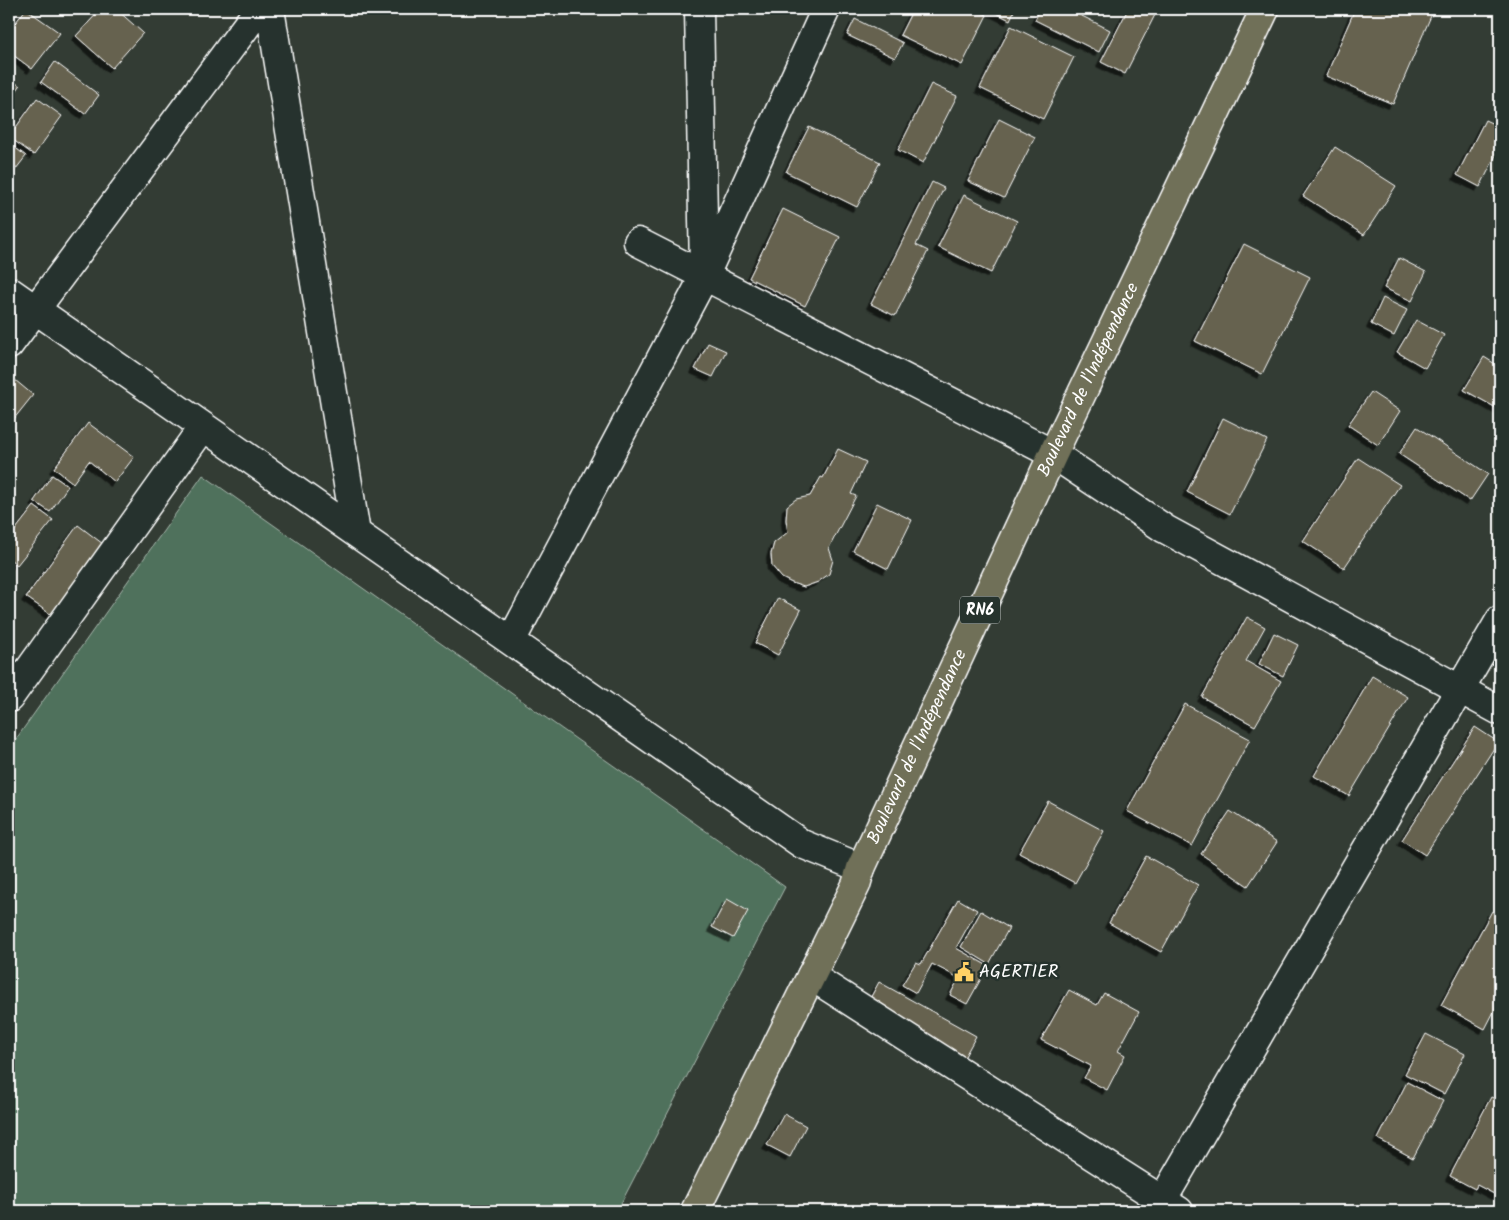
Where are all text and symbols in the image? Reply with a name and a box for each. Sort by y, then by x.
street label: Boulevard de l'Indépendance [1030,278,1147,482]
road number: RN6 [960,596,1000,624]
street label: Boulevard de l'Indépendance [859,644,975,849]
place label: AGERTIER [979,958,1058,987]
public building icon: AGERTIER [953,961,975,983]

